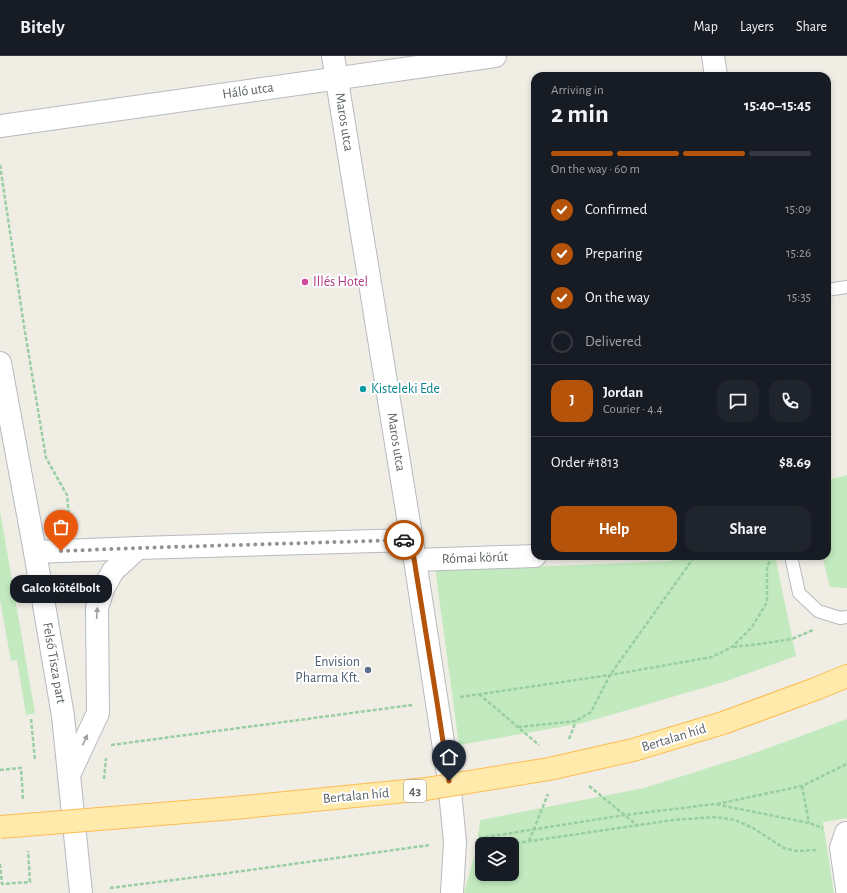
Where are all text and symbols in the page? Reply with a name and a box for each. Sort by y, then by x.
text: Bitely [20,18,65,37]
text: Map [693,20,718,34]
text: Layers [740,20,774,34]
text: Share [796,20,827,34]
street label: Háló utca [222,80,275,102]
text: Arriving in [551,84,604,97]
street label: Maros utca [332,92,356,153]
text: 15:40–15:45 [744,98,811,113]
text: 2 min [551,101,609,127]
text: On the way · 60 m [551,163,640,176]
icon: check [551,199,573,221]
text: Confirmed [585,202,647,217]
text: 15:09 [785,203,811,216]
icon: check [551,243,573,265]
text: Preparing [585,246,642,261]
text: 15:26 [786,247,811,260]
place label: Illés Hotel [313,275,368,289]
marker: Illés Hotel [300,277,310,287]
icon: check [551,287,573,309]
text: On the way [585,290,650,305]
text: 15:35 [787,291,811,304]
text: Delivered [585,334,642,349]
button: chat [717,380,759,422]
button: phone [769,380,811,422]
place label: Kisteleki Ede [371,382,440,396]
marker: Kisteleki Ede [358,384,368,394]
text: Jordan [603,385,643,400]
text: J [569,393,575,408]
text: Courier · 4.4 [603,403,663,416]
street label: Maros utca [384,412,408,473]
text: Order #1813 [551,455,619,470]
text: $8.69 [779,455,811,470]
button: Help [551,506,677,552]
button: Share [685,506,811,552]
pin [44,510,78,551]
icon: bag [50,516,72,538]
courier [384,520,424,560]
icon: car [393,529,415,551]
street label: Római körút [442,550,509,566]
callout: Galco kötélbolt [10,575,112,603]
text: Galco kötélbolt [22,582,100,595]
one-way arrow [94,607,101,619]
street label: Felső Tisza part [40,621,68,705]
place label: Envision Pharma Kft. [295,655,360,685]
marker: Envision Pharma Kft. [363,665,373,675]
street label: Bertalan híd [640,722,708,754]
one-way arrow [82,735,88,746]
pin [432,740,466,781]
icon: home [438,746,460,768]
road number: 43 [404,780,426,802]
street label: Bertalan híd [322,786,390,806]
map controls [475,837,519,881]
button: layers [475,837,519,881]

